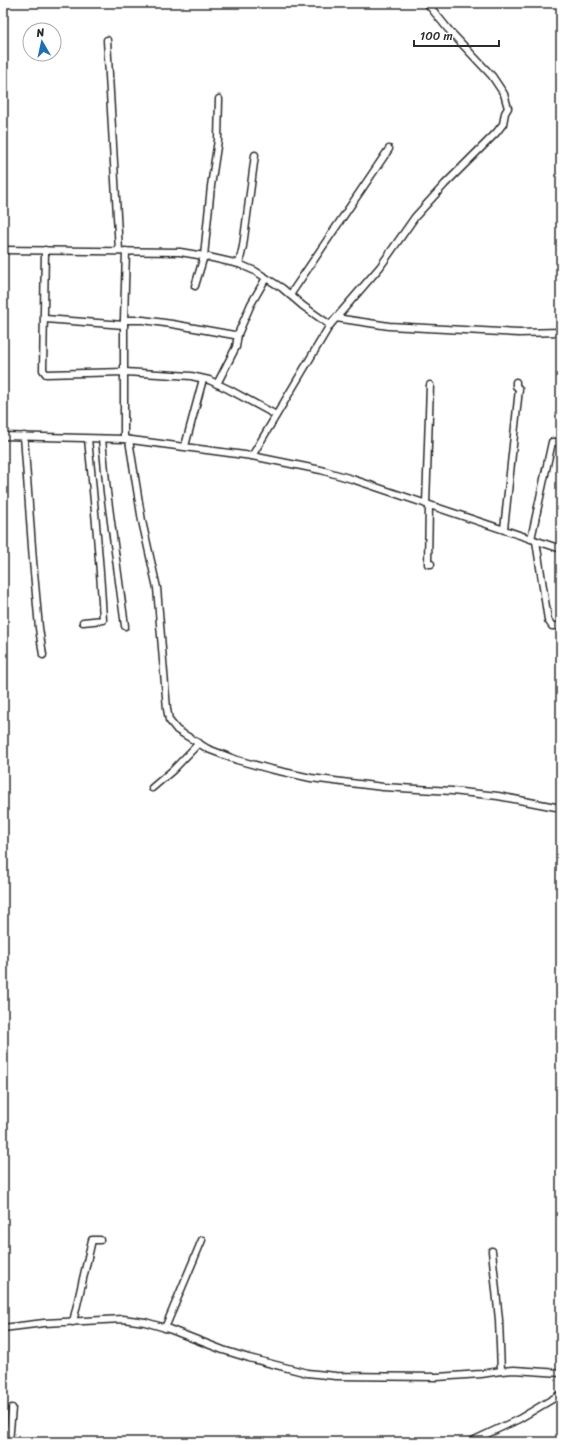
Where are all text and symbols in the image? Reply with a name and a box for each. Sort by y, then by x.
north arrow [22,22,62,62]
scale bar [414,22,499,48]
text: N [34,23,46,43]
text: 100 m [420,25,453,47]

